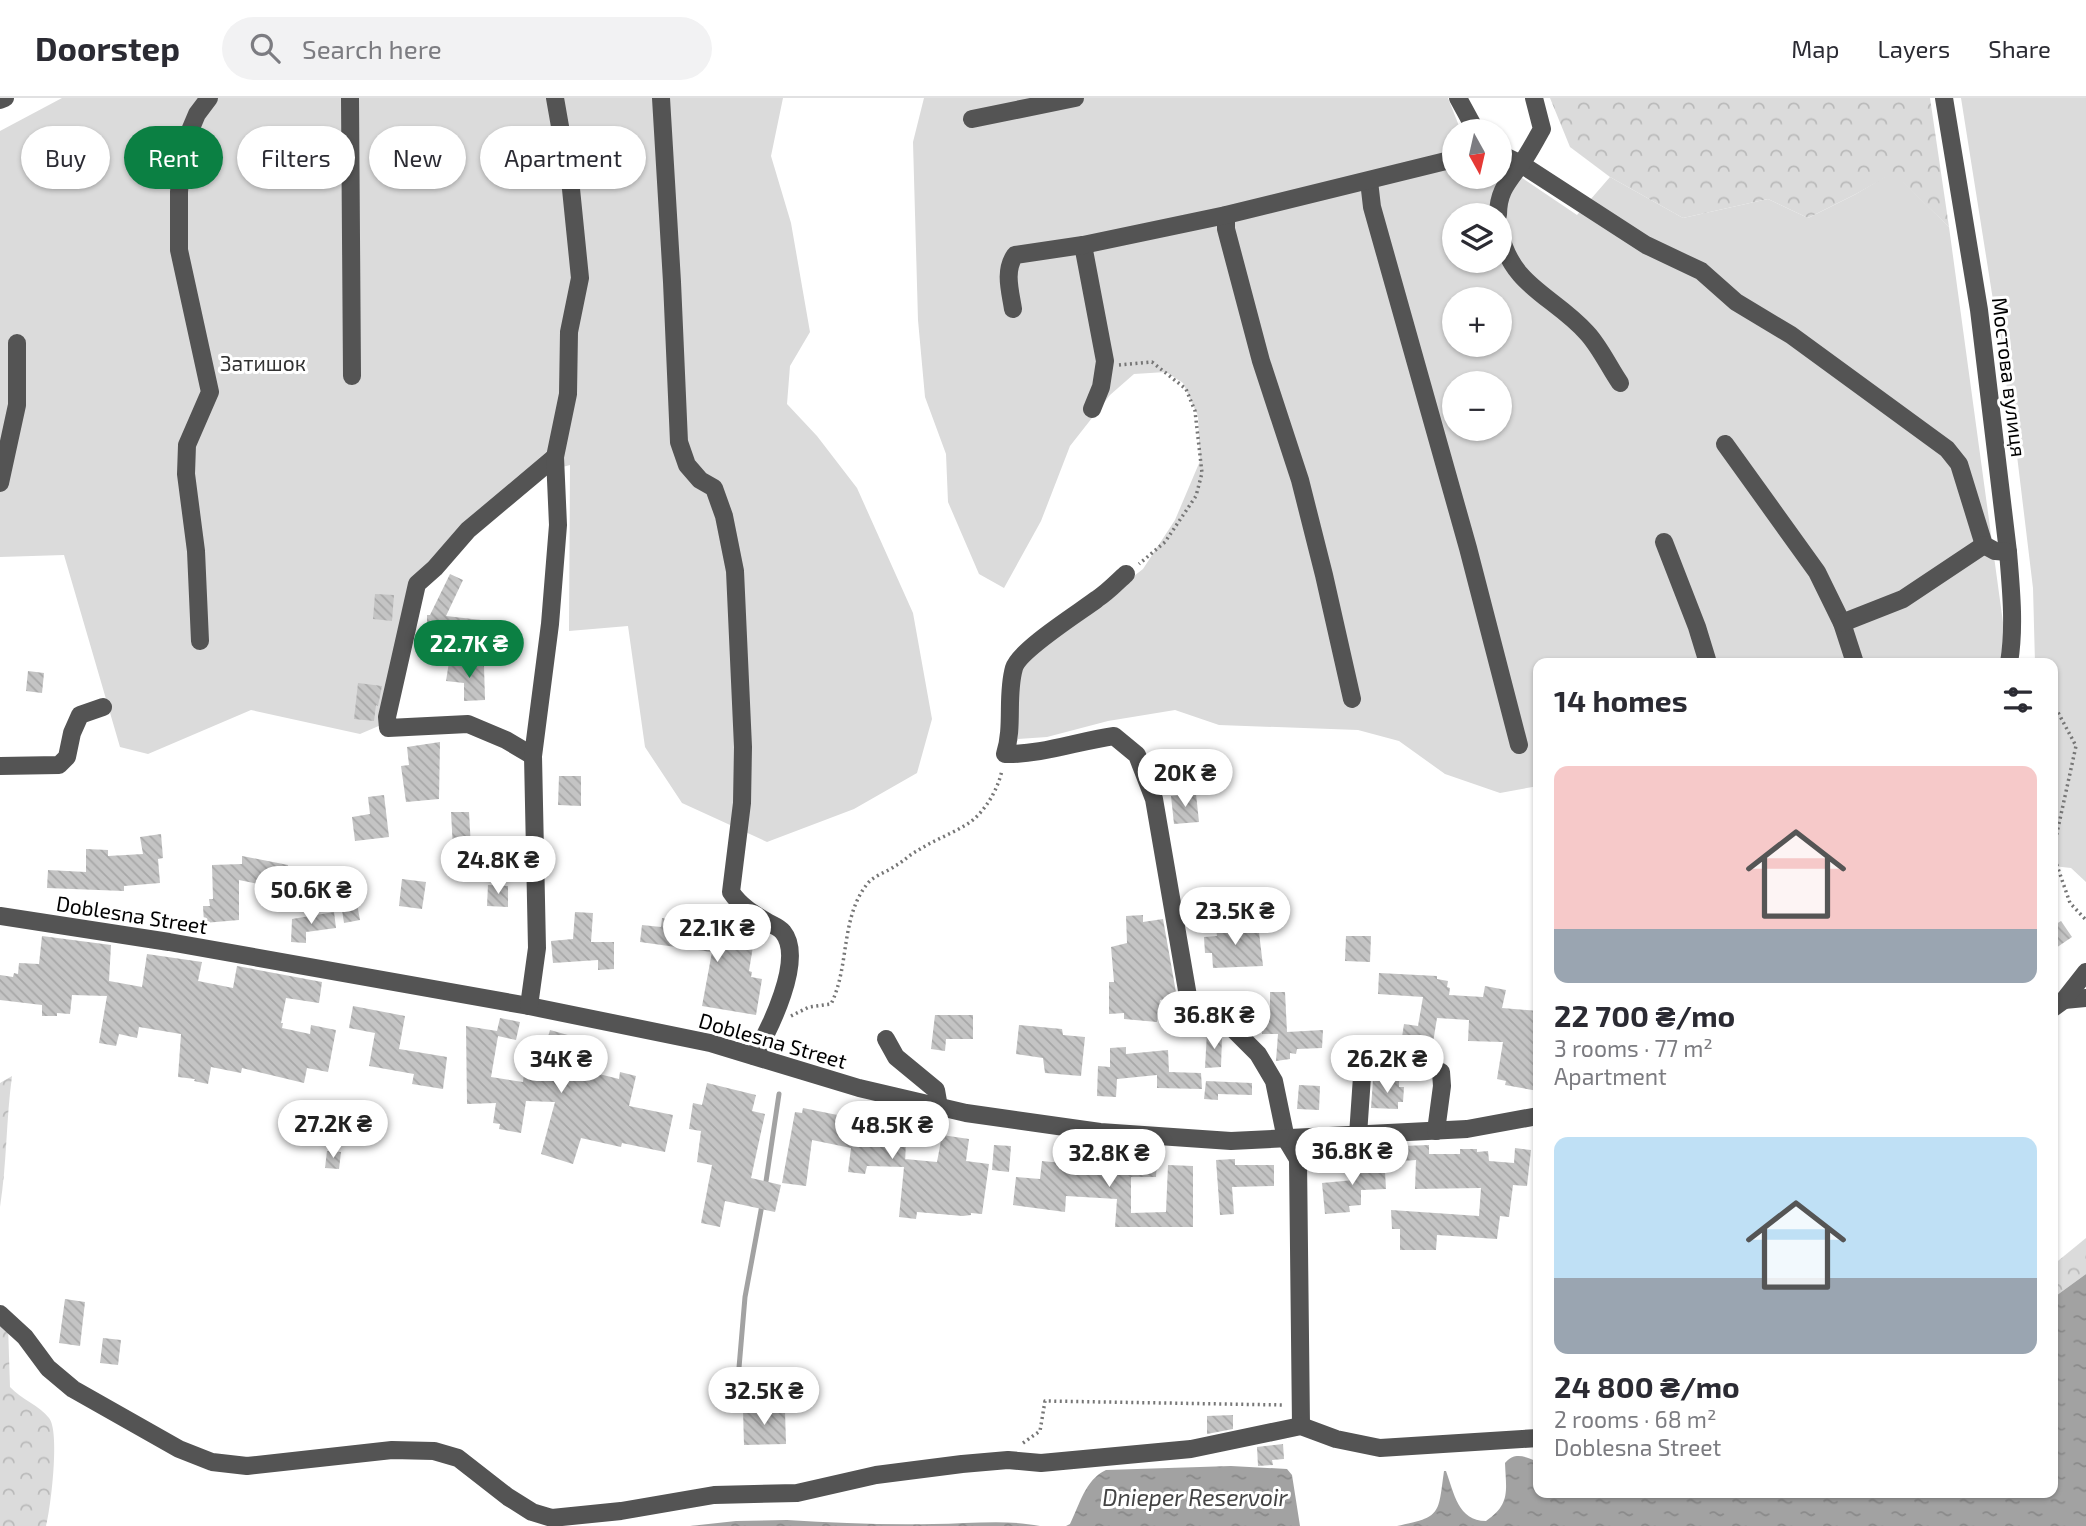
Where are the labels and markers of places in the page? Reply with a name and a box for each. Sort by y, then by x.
pin: 22.7K ₴ [404,620,534,680]
pin: 20K ₴ [1136,750,1234,809]
pin: 24.8K ₴ [433,836,563,896]
pin: 50.6K ₴ [246,866,376,926]
pin: 23.5K ₴ [1170,888,1300,947]
pin: 22.1K ₴ [652,904,782,964]
pin: 36.8K ₴ [1149,992,1279,1051]
pin: 34K ₴ [512,1035,610,1095]
pin: 26.2K ₴ [1322,1035,1452,1095]
pin: 27.2K ₴ [268,1100,398,1160]
pin: 48.5K ₴ [827,1102,957,1161]
pin: 36.8K ₴ [1287,1128,1417,1187]
pin: 32.8K ₴ [1044,1130,1174,1189]
pin: 32.5K ₴ [699,1368,829,1427]

